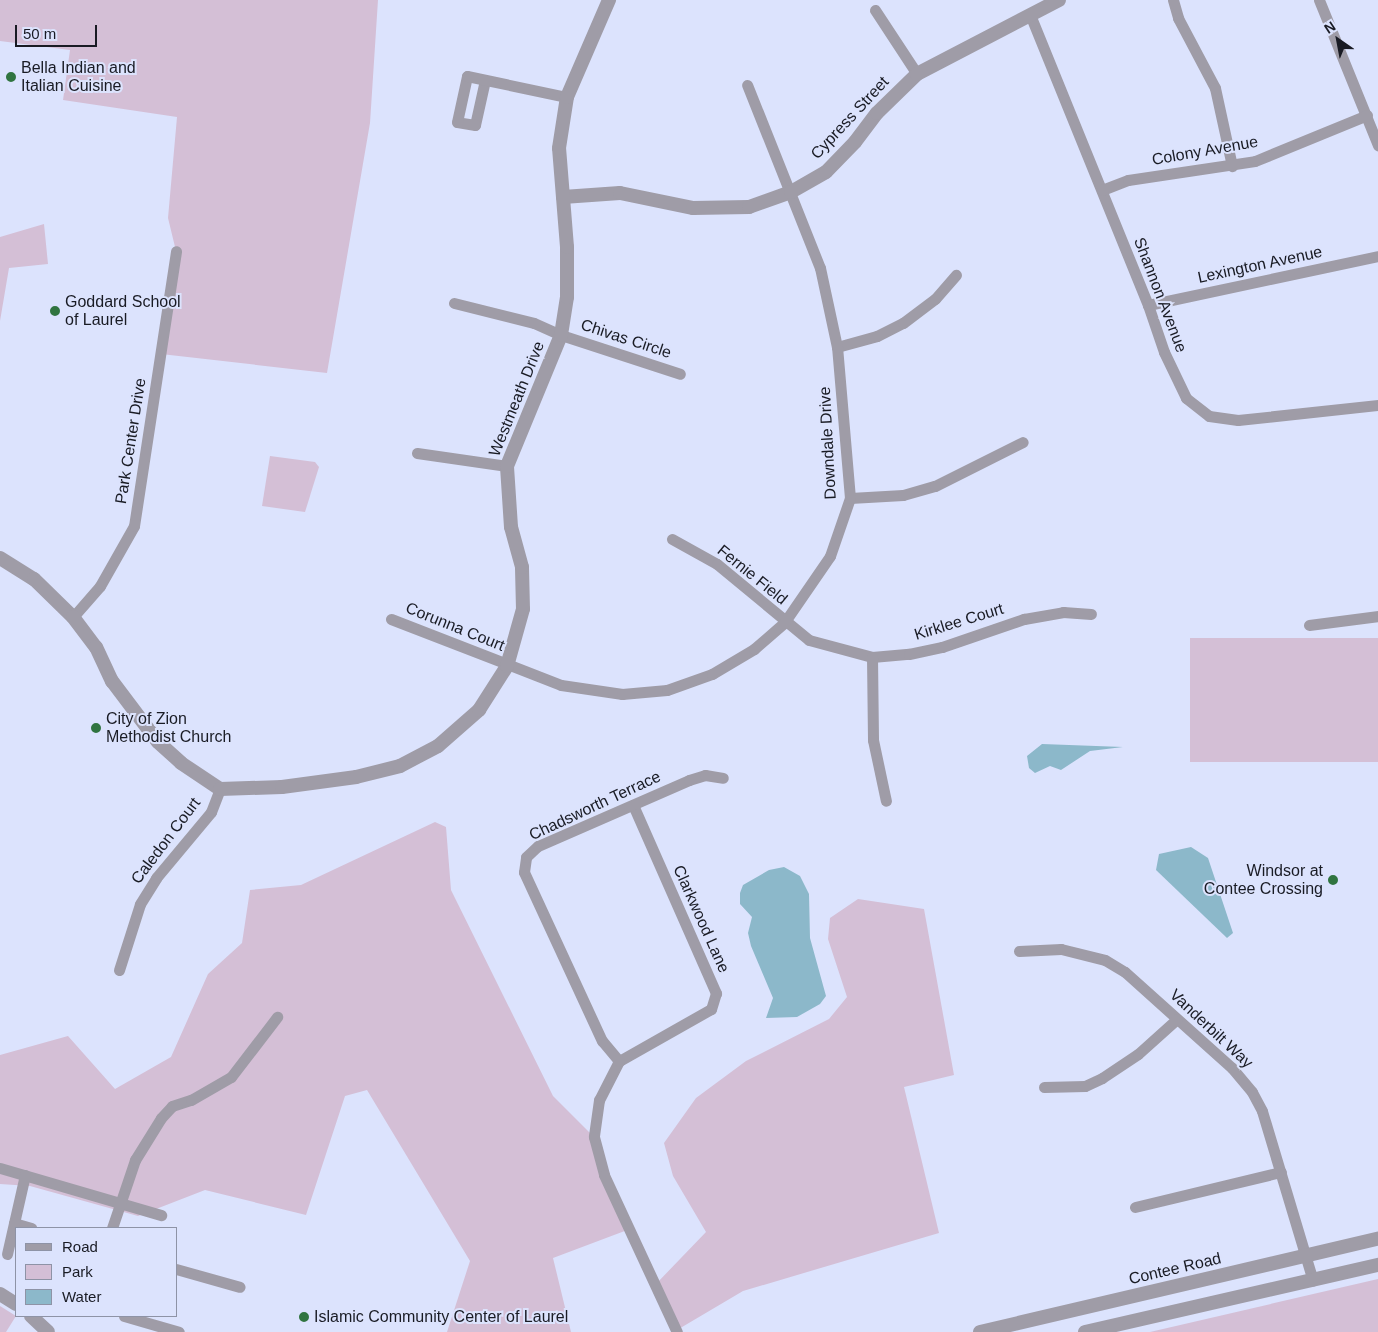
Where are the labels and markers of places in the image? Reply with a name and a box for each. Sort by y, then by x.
place label: Bella Indian and Italian Cuisine [21,58,136,96]
marker: Bella Indian and Italian Cuisine [5,71,17,83]
place label: Goddard School of Laurel [65,292,181,330]
marker: Goddard School of Laurel [49,305,61,317]
place label: City of Zion Methodist Church [106,709,231,747]
marker: City of Zion Methodist Church [90,722,102,734]
place label: Windsor at Contee Crossing [1204,861,1323,899]
marker: Windsor at Contee Crossing [1327,874,1339,886]
place label: Islamic Community Center of Laurel [314,1307,568,1327]
marker: Islamic Community Center of Laurel [298,1311,310,1323]

